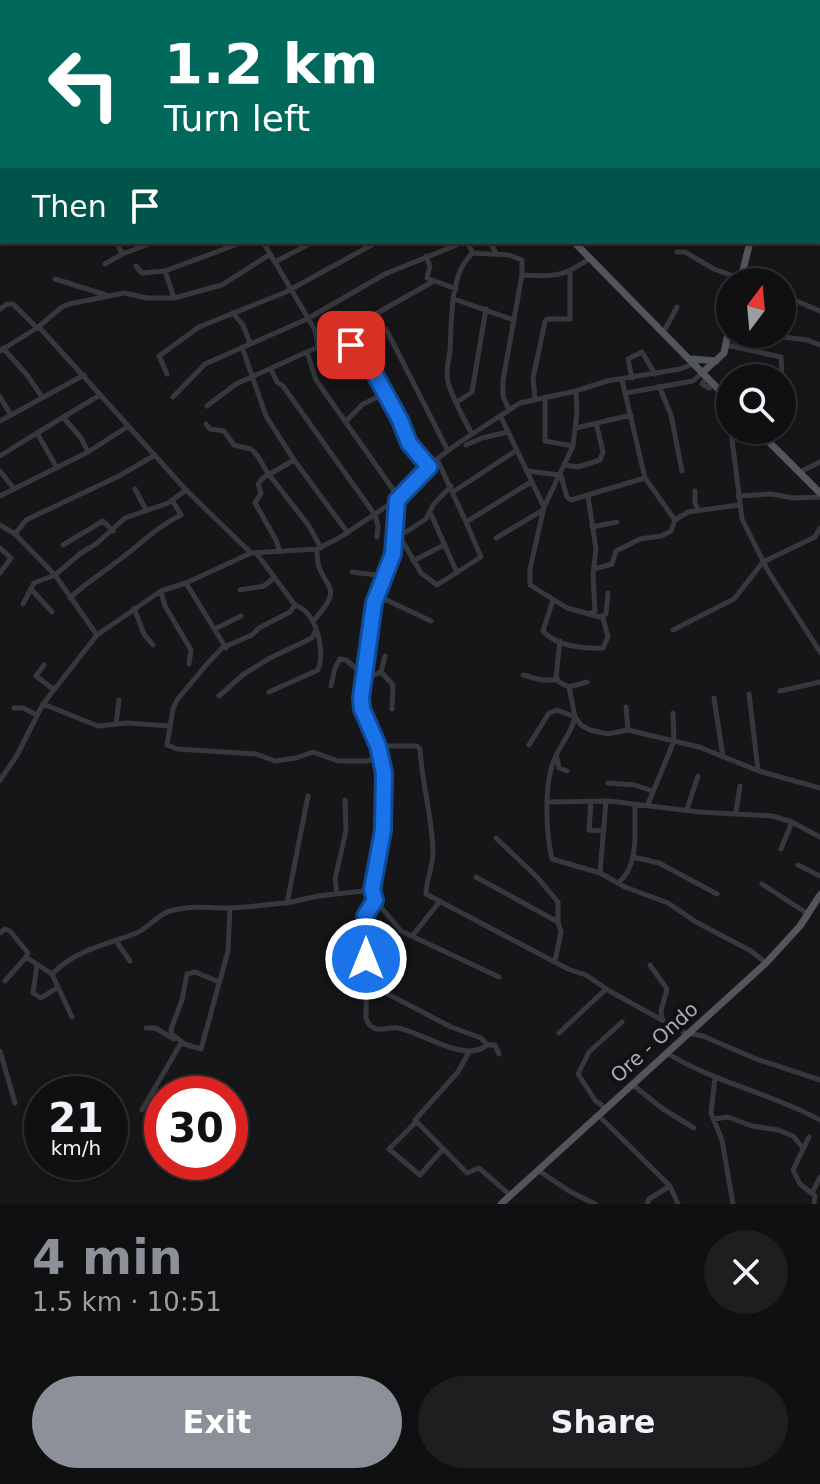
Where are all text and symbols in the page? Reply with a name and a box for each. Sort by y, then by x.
text: 1.2 km [164,31,378,96]
icon: left [32,32,136,136]
text: Turn left [164,98,310,139]
icon: arrive [123,184,167,228]
text: Then [32,189,107,224]
north arrow [716,268,796,348]
map controls [716,268,796,444]
pin [317,311,385,379]
icon: arrive [329,323,373,367]
button: search [716,364,796,444]
position arrow [324,917,408,1001]
street label: Ore - Ondo [605,997,703,1087]
speed limit sign: 30 [144,1076,248,1180]
text: 21 [48,1095,104,1141]
text: km/h [51,1136,101,1160]
text: 4 min [32,1229,183,1285]
button: close [704,1230,788,1314]
text: 1.5 km · 10:51 [32,1287,222,1317]
button: Exit [32,1376,402,1468]
button: Share [418,1376,788,1468]

